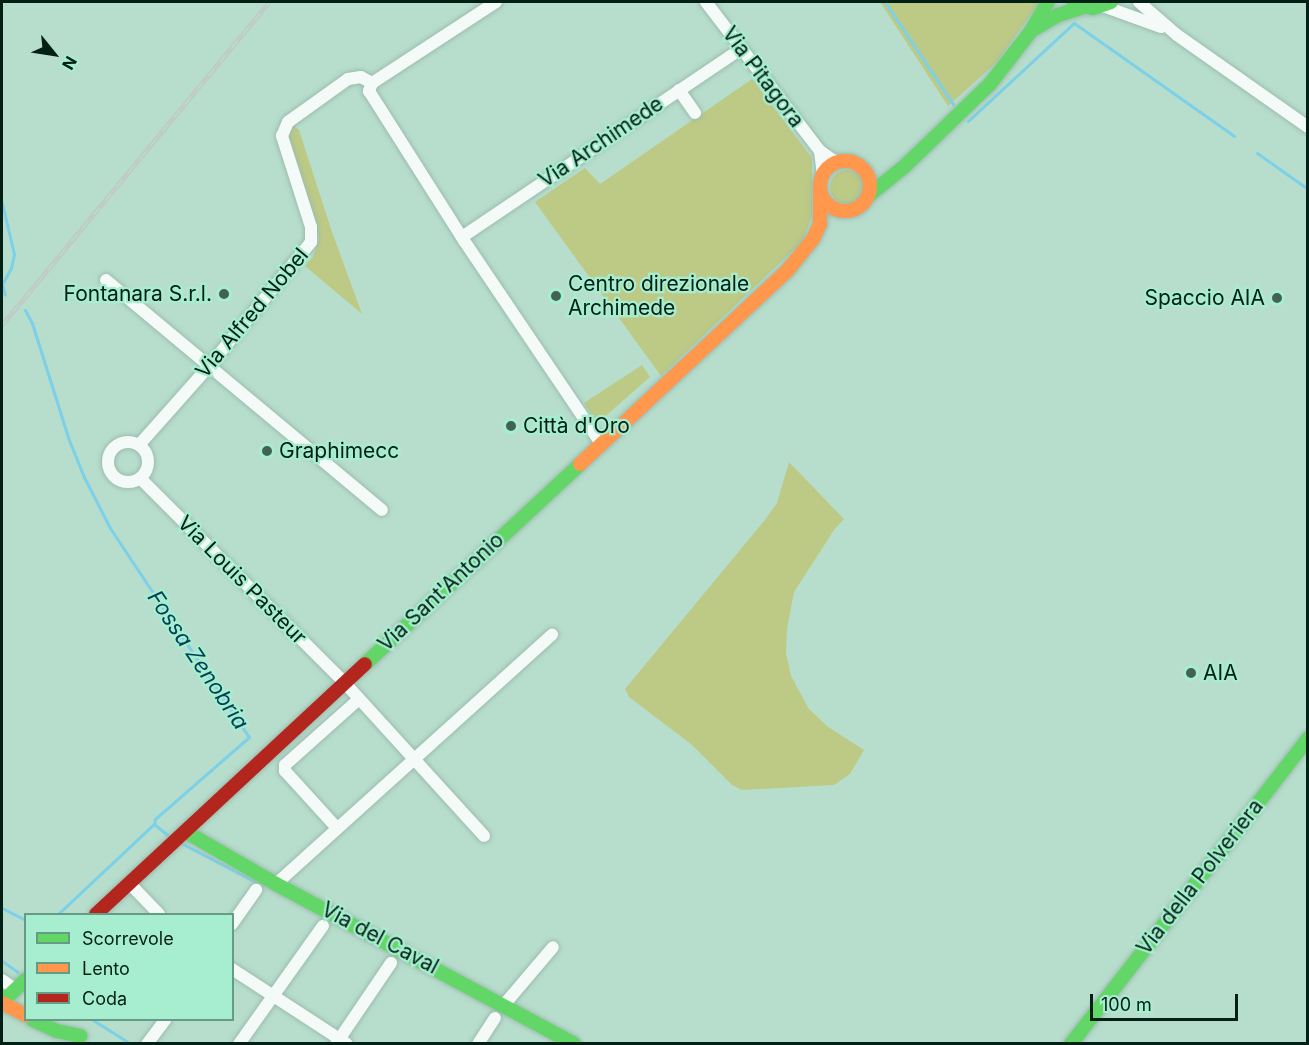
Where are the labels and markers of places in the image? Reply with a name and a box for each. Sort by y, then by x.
place label: Centro direzionale Archimede [568,271,749,321]
place label: Fontanara S.r.l. [64,281,212,307]
place label: Spaccio AIA [1144,285,1265,311]
marker: Fontanara S.r.l. [217,287,231,301]
marker: Centro direzionale Archimede [549,289,563,303]
marker: Spaccio AIA [1270,291,1284,305]
place label: Città d'Oro [523,413,630,439]
marker: Città d'Oro [504,419,518,433]
place label: Graphimecc [279,438,399,464]
marker: Graphimecc [260,444,274,458]
place label: AIA [1203,660,1238,686]
marker: AIA [1184,666,1198,680]

